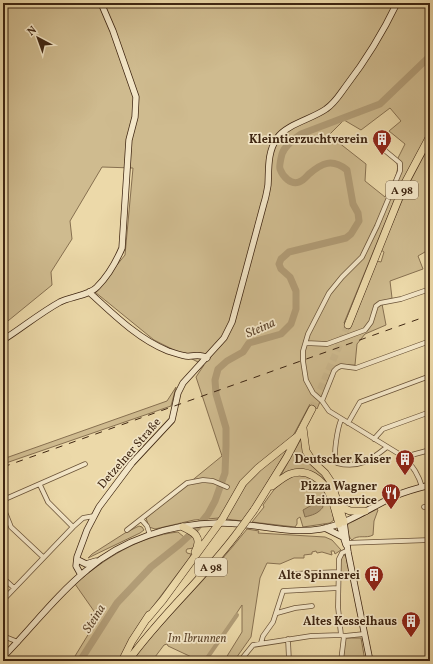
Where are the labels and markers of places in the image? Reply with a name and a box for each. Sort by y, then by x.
building icon: Kleintierzuchtverein [371,128,393,156]
place label: Kleintierzuchtverein [249,132,368,148]
building icon: Deutscher Kaiser [394,448,416,476]
place label: Deutscher Kaiser [295,452,391,468]
place label: Pizza Wagner Heimservice [300,479,377,509]
restaurant icon: Pizza Wagner Heimservice [380,482,402,510]
building icon: Alte Spinnerei [363,564,385,592]
place label: Alte Spinnerei [278,568,360,584]
building icon: Altes Kesselhaus [400,610,422,638]
place label: Altes Kesselhaus [303,614,397,630]

